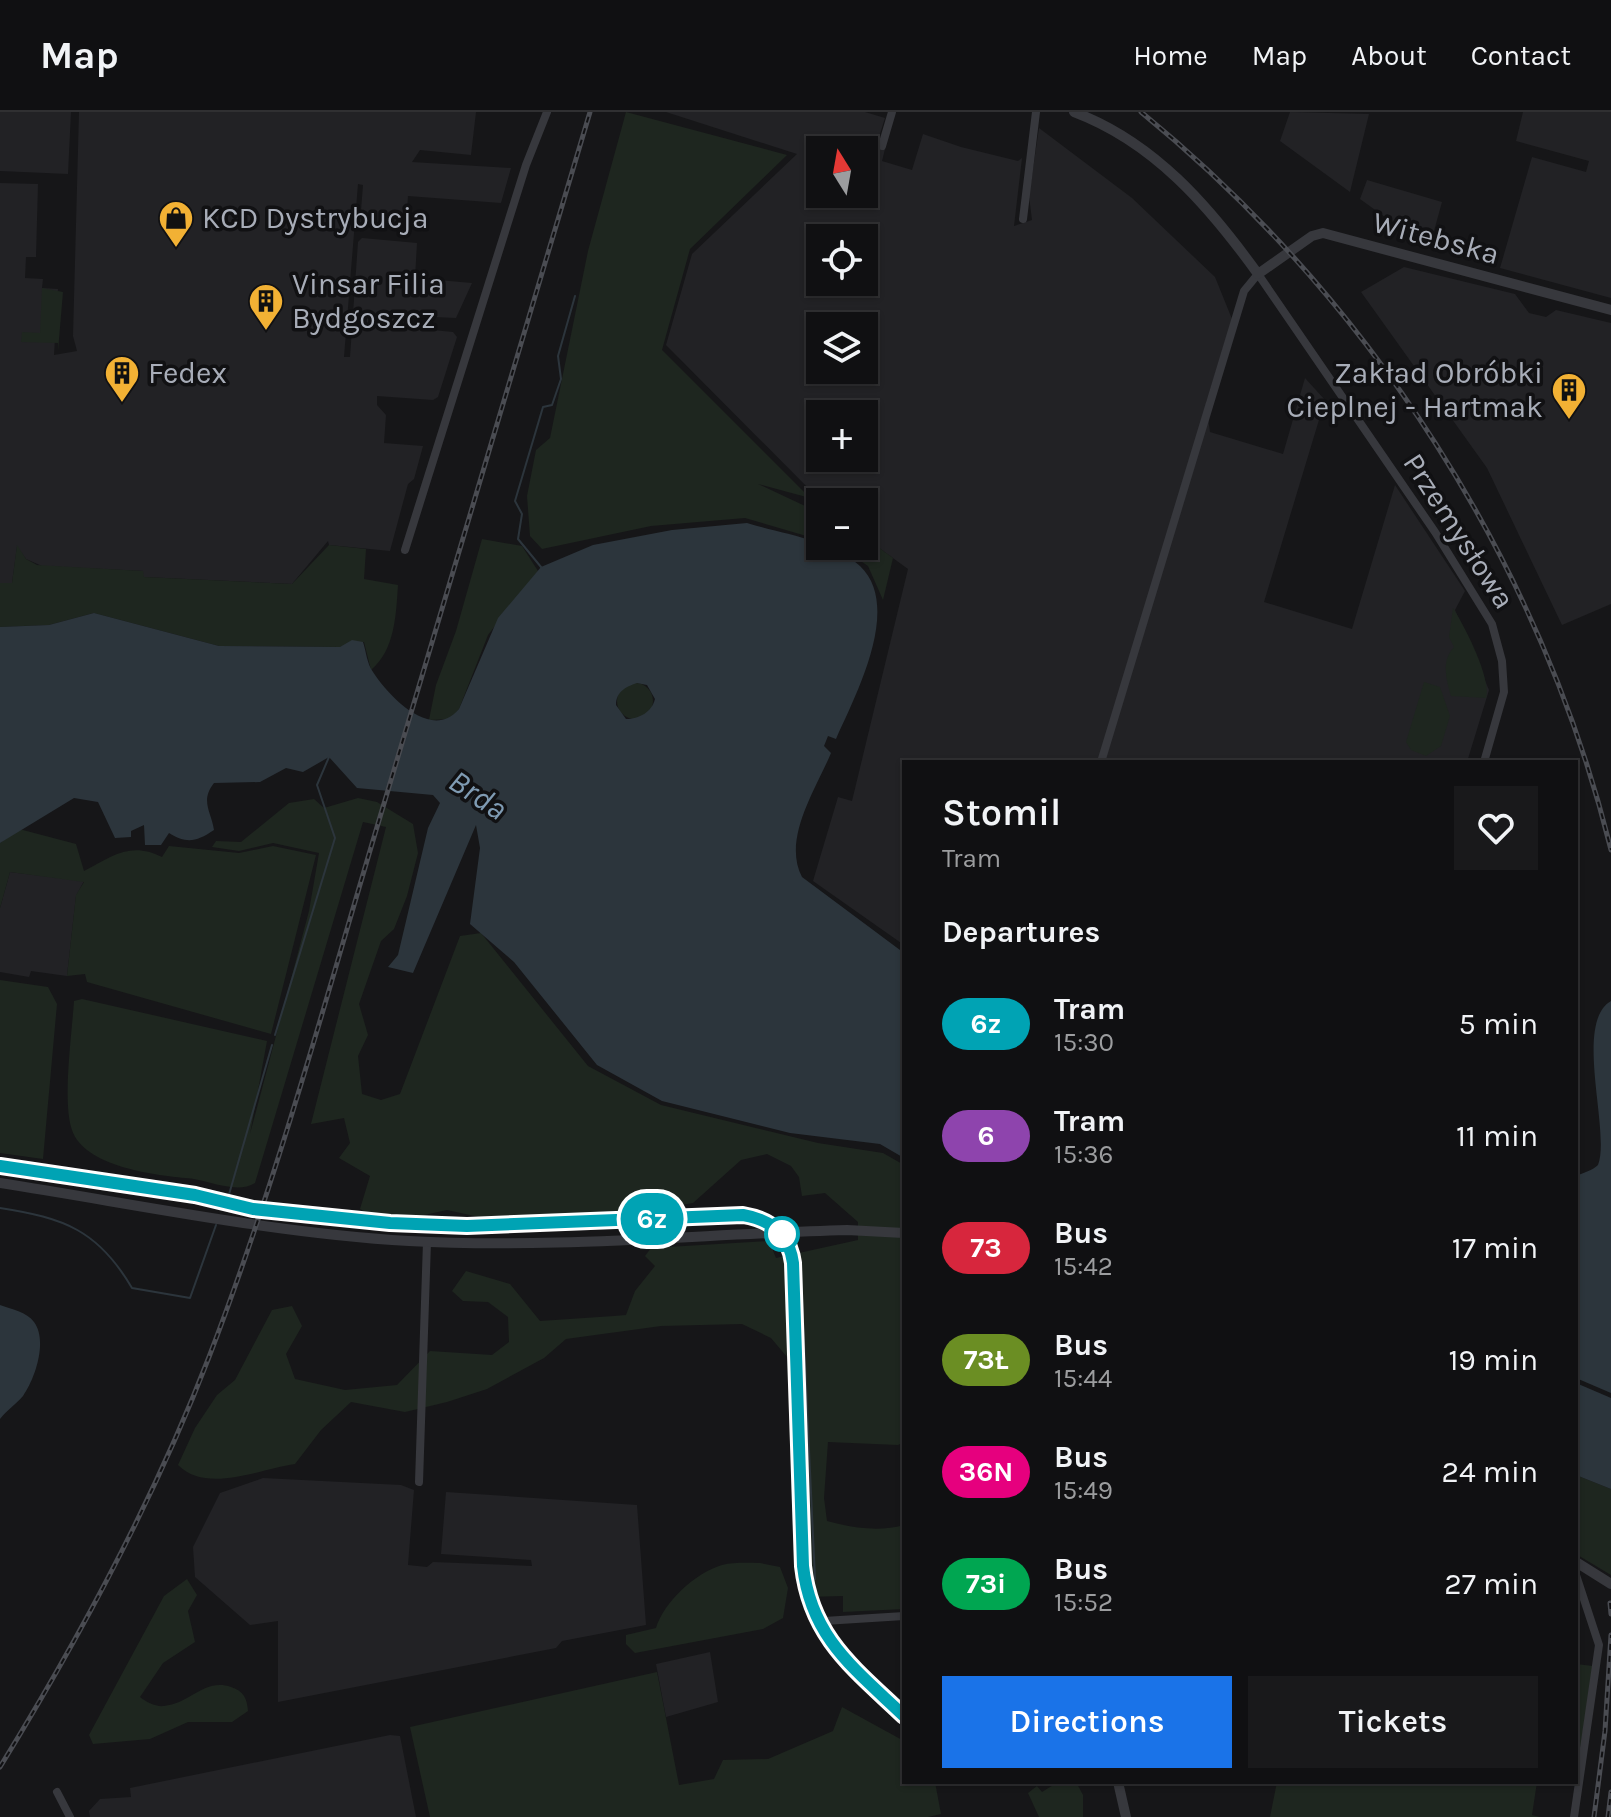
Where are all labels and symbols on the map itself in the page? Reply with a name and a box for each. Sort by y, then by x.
north arrow [806,136,878,208]
shop icon: KCD Dystrybucja [157,199,195,249]
place label: KCD Dystrybucja [202,200,429,236]
street label: Witebska [1369,204,1503,272]
place label: Vinsar Filia Bydgoszcz [292,266,445,336]
building icon: Vinsar Filia Bydgoszcz [247,282,285,332]
building icon: Fedex [103,354,141,404]
place label: Fedex [148,355,227,391]
place label: Zakład Obróbki Cieplnej - Hartmak [1287,355,1543,425]
building icon: Zakład Obróbki Cieplnej - Hartmak [1550,371,1588,421]
street label: Przemysłowa [1395,447,1523,615]
water label: Brda [442,762,514,828]
line badge: 6z [616,1193,688,1245]
unlabelled marker [765,1217,799,1251]

